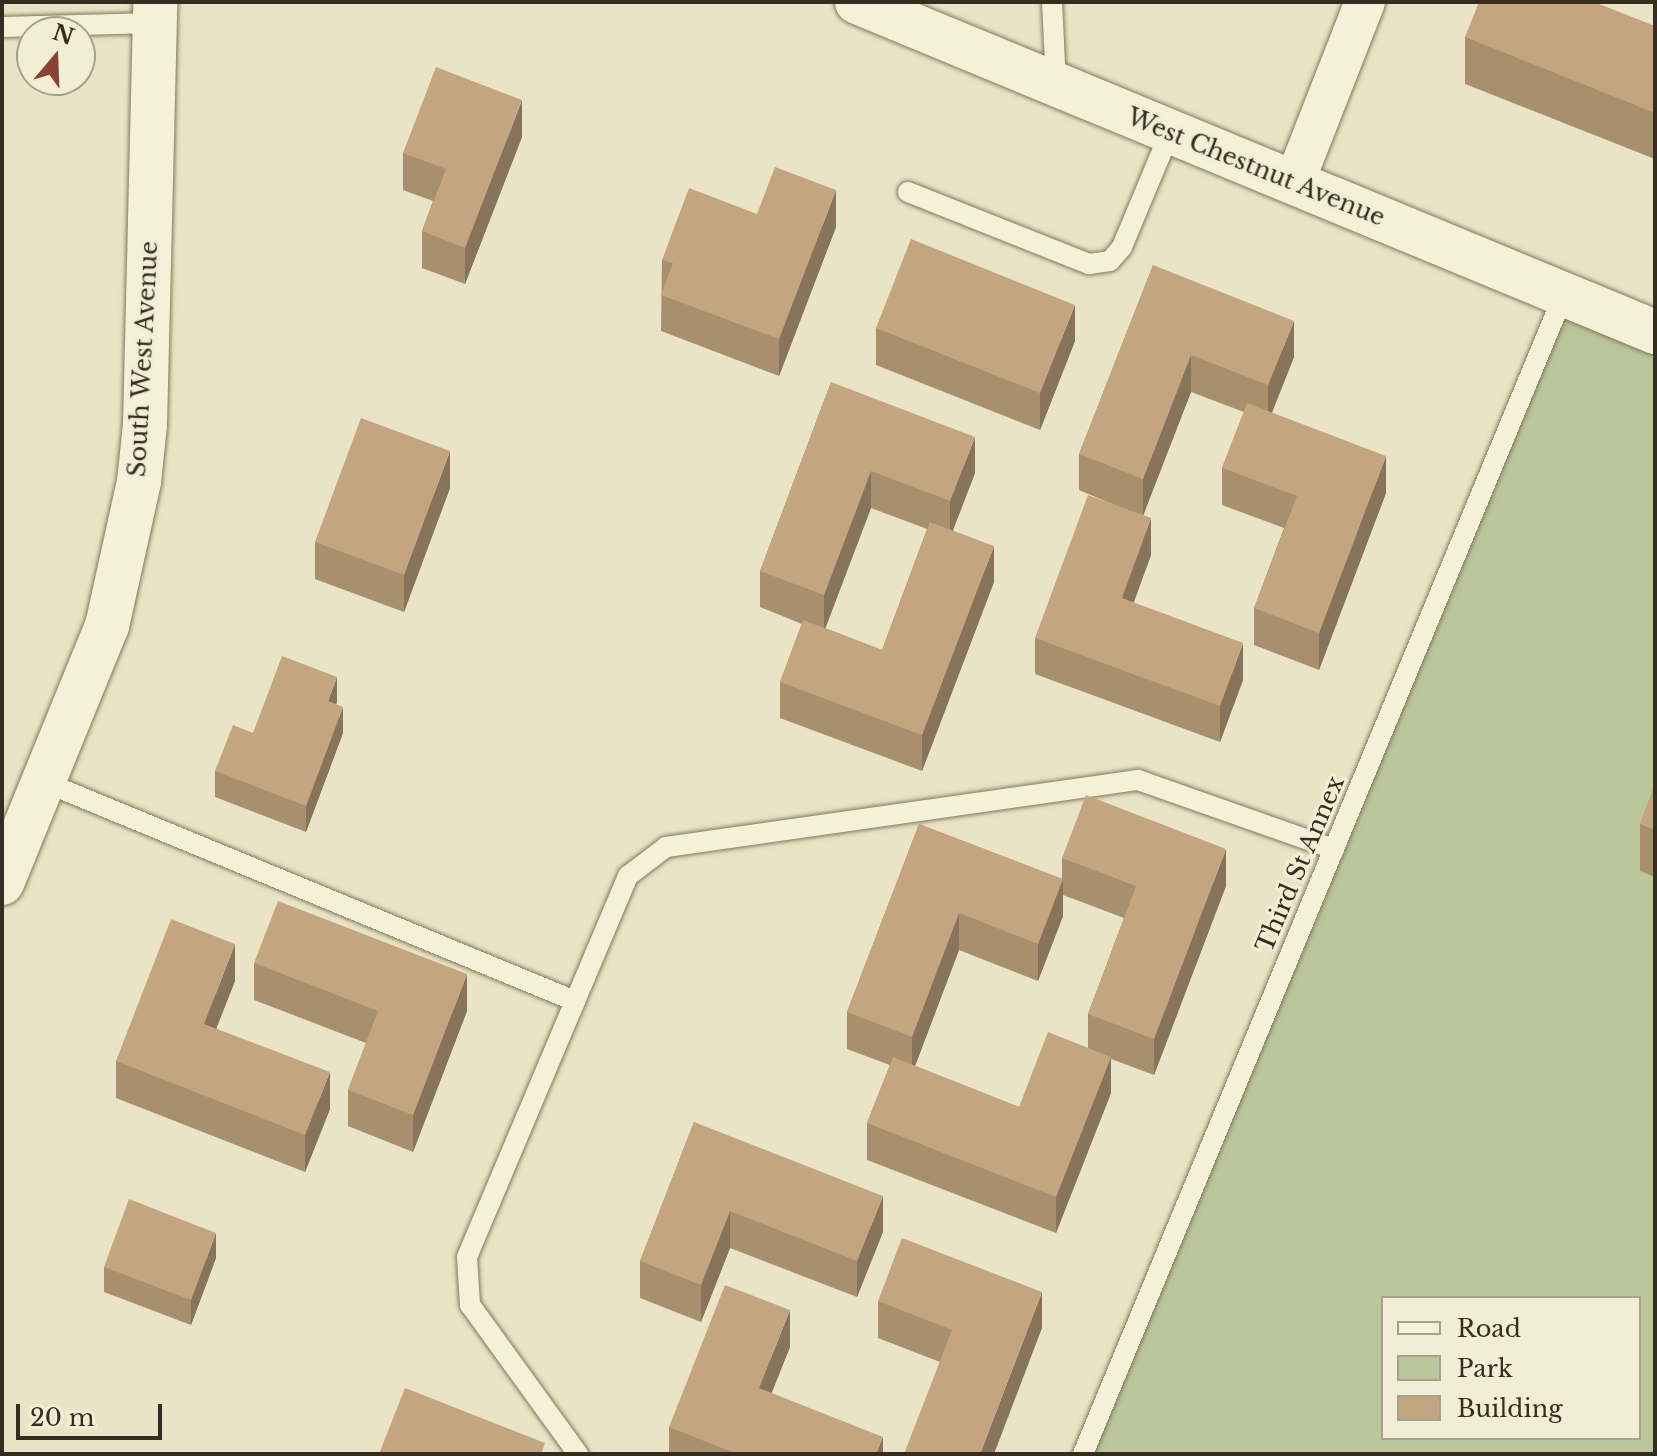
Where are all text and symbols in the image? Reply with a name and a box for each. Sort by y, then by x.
north arrow [16,16,96,96]
text: N [49,19,78,51]
street label: West Chestnut Avenue [1122,102,1390,232]
street label: South West Avenue [122,239,164,479]
street label: Third St Annex [1250,771,1350,957]
legend [1381,1296,1641,1440]
text: Road [1457,1314,1521,1343]
text: Park [1457,1354,1513,1383]
scale bar [20,1388,166,1438]
text: Building [1457,1394,1563,1423]
text: 20 m [30,1403,95,1432]

